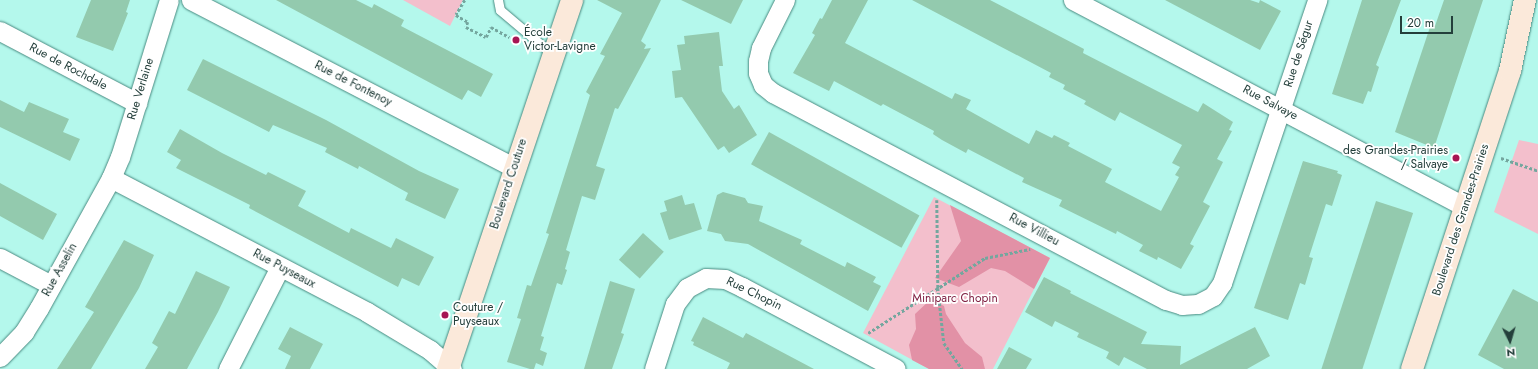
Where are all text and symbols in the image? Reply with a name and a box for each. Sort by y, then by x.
scale bar [1402,8,1455,34]
text: 20 m [1407,14,1434,32]
street label: Rue de Ségur [1281,19,1317,89]
place label: École Victor-Lavigne [524,26,596,54]
marker: École Victor-Lavigne [511,35,521,45]
street label: Rue de Rochdale [27,40,109,94]
street label: Rue Verlaine [125,56,157,122]
street label: Rue de Fontenoy [312,58,394,110]
street label: Rue Salvaye [1240,83,1300,123]
street label: Boulevard Couture [488,137,530,231]
street label: Boulevard des Grandes-Prairies [1430,142,1492,298]
place label: des Grandes-Prairies / Salvaye [1343,144,1448,172]
marker: des Grandes-Prairies / Salvaye [1451,153,1461,163]
street label: Rue Villieu [1006,211,1062,249]
street label: Rue Asselin [39,241,81,299]
street label: Rue Puyseaux [250,246,318,292]
street label: Rue Chopin [724,274,784,314]
park label: Miniparc Chopin [912,292,998,306]
place label: Couture / Puyseaux [453,301,503,329]
marker: Couture / Puyseaux [440,310,450,320]
north arrow [1490,321,1530,361]
text: N [1506,345,1516,361]

